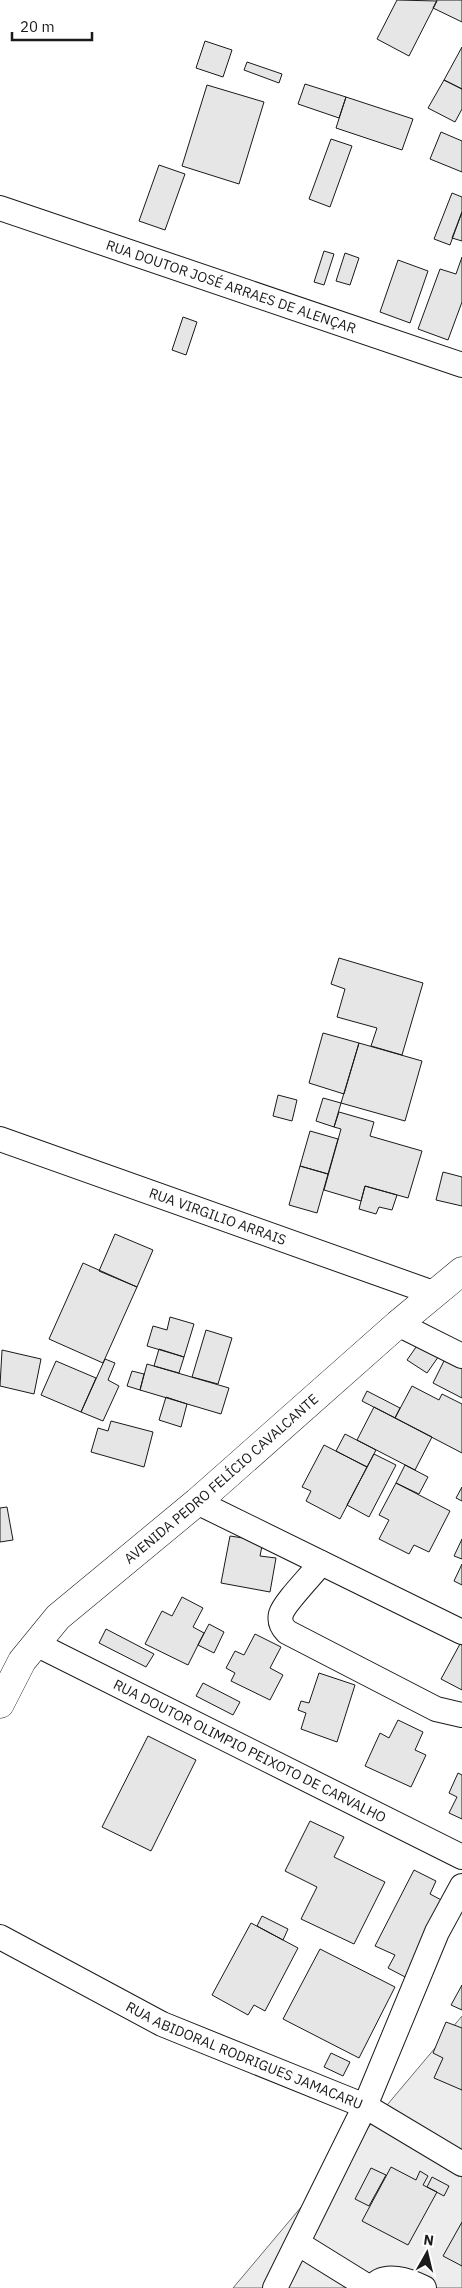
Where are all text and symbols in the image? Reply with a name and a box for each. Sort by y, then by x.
scale bar [12,10,92,42]
text: 20 m [20,17,55,36]
street label: RUA DOUTOR JOSÉ ARRAES DE ALENÇAR [104,236,358,337]
street label: RUA VIRGILIO ARRAIS [147,1184,289,1249]
street label: AVENIDA PEDRO FELÍCIO CAVALCANTE [120,1390,322,1568]
street label: RUA DOUTOR OLIMPIO PEIXOTO DE CARVALHO [110,1675,389,1827]
street label: RUA ABIDORAL RODRIGUES JAMACARU [123,1997,366,2113]
north arrow [402,2228,452,2278]
text: N [423,2231,435,2250]

